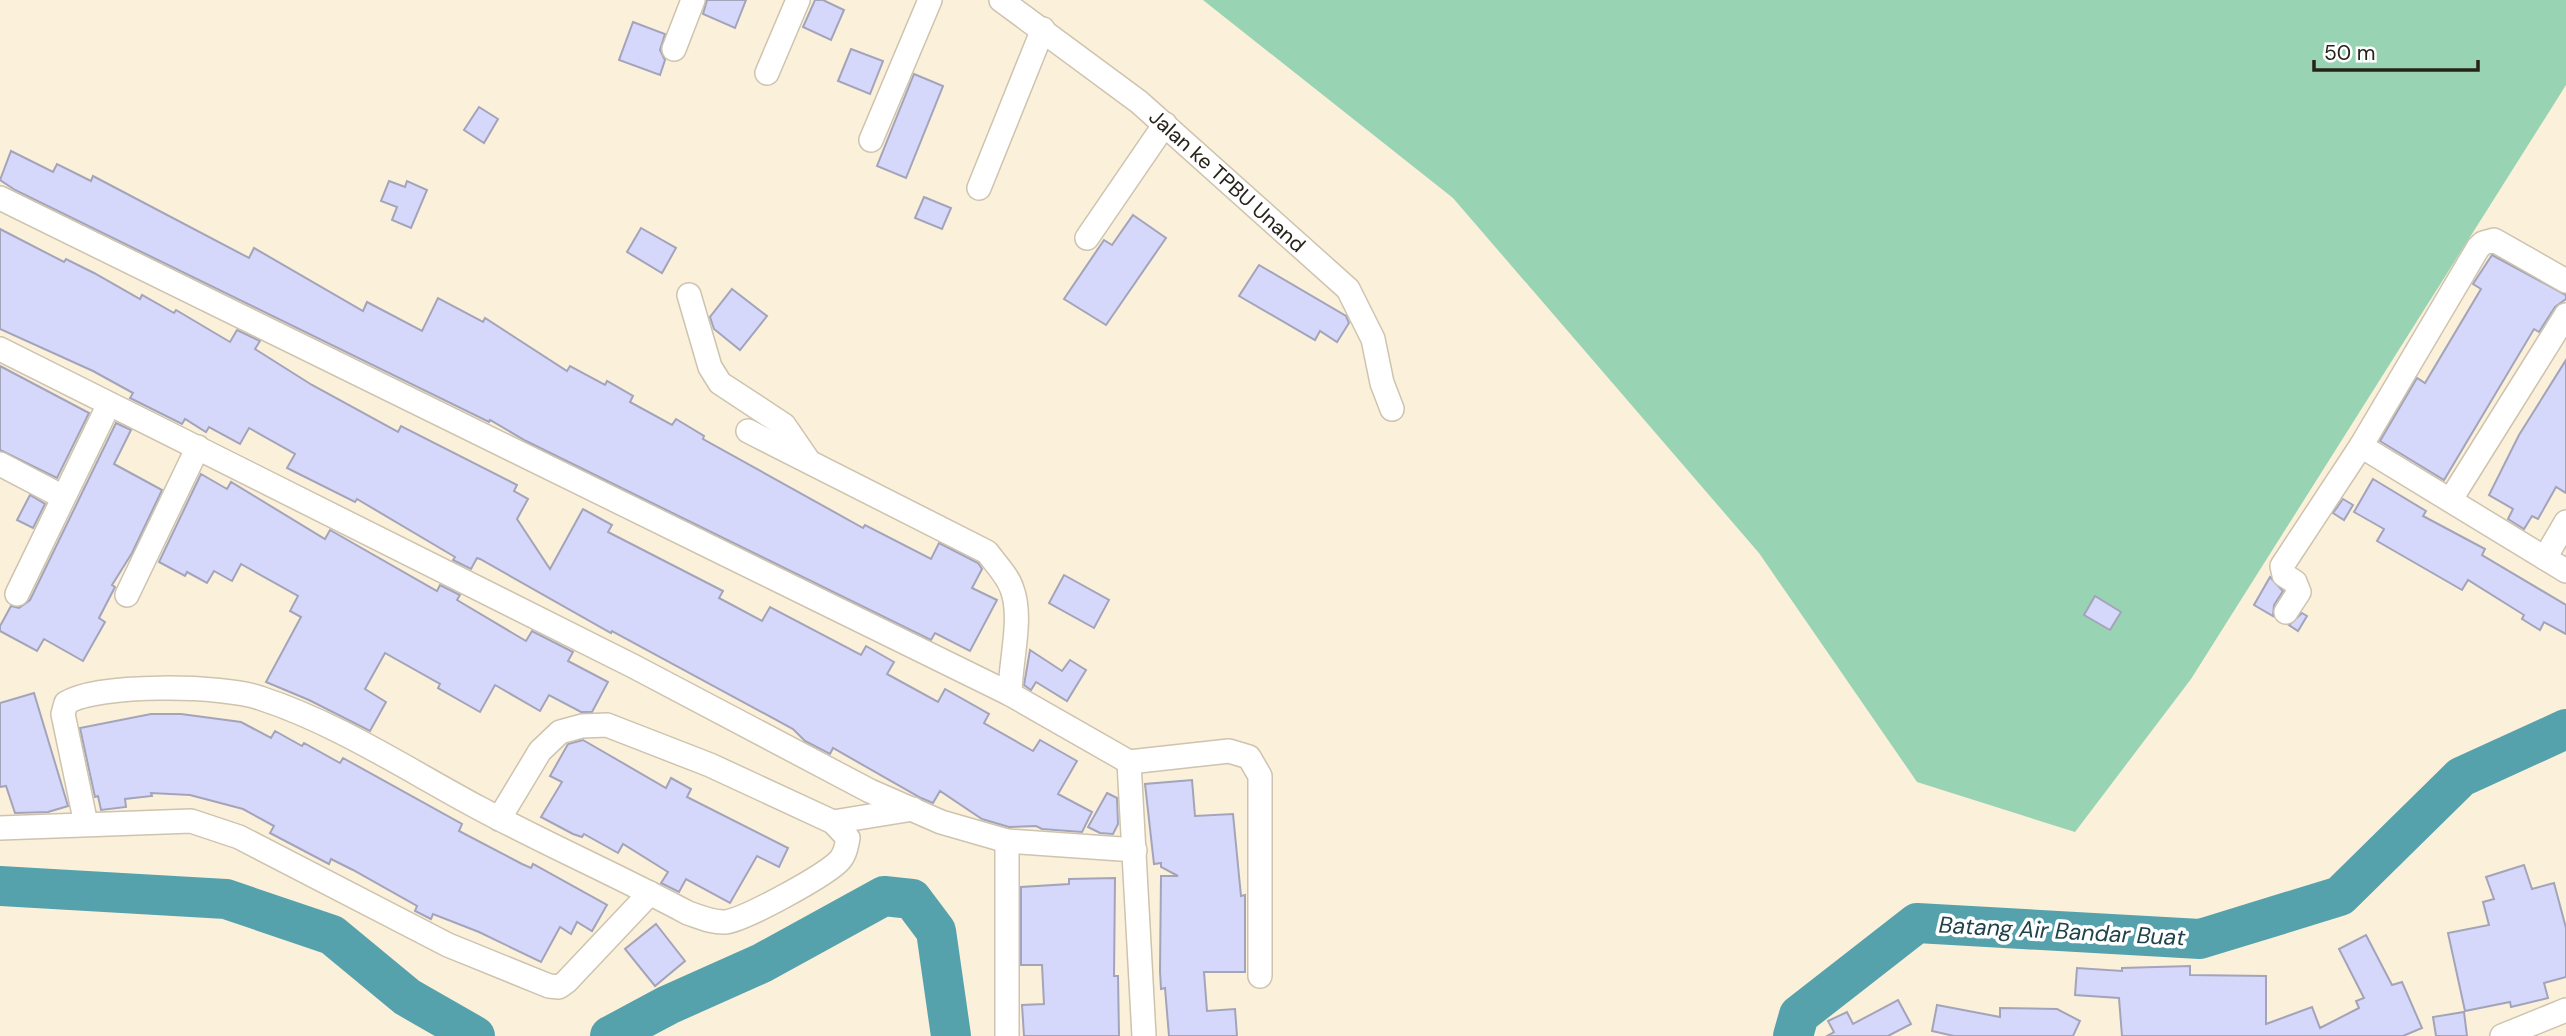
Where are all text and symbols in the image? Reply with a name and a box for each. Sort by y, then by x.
scale bar [2314,28,2478,72]
text: 50 m [2324,39,2375,67]
street label: Jalan ke TPBU Unand [1143,103,1311,259]
water label: Batang Air Bandar Buat [1938,910,2186,952]

